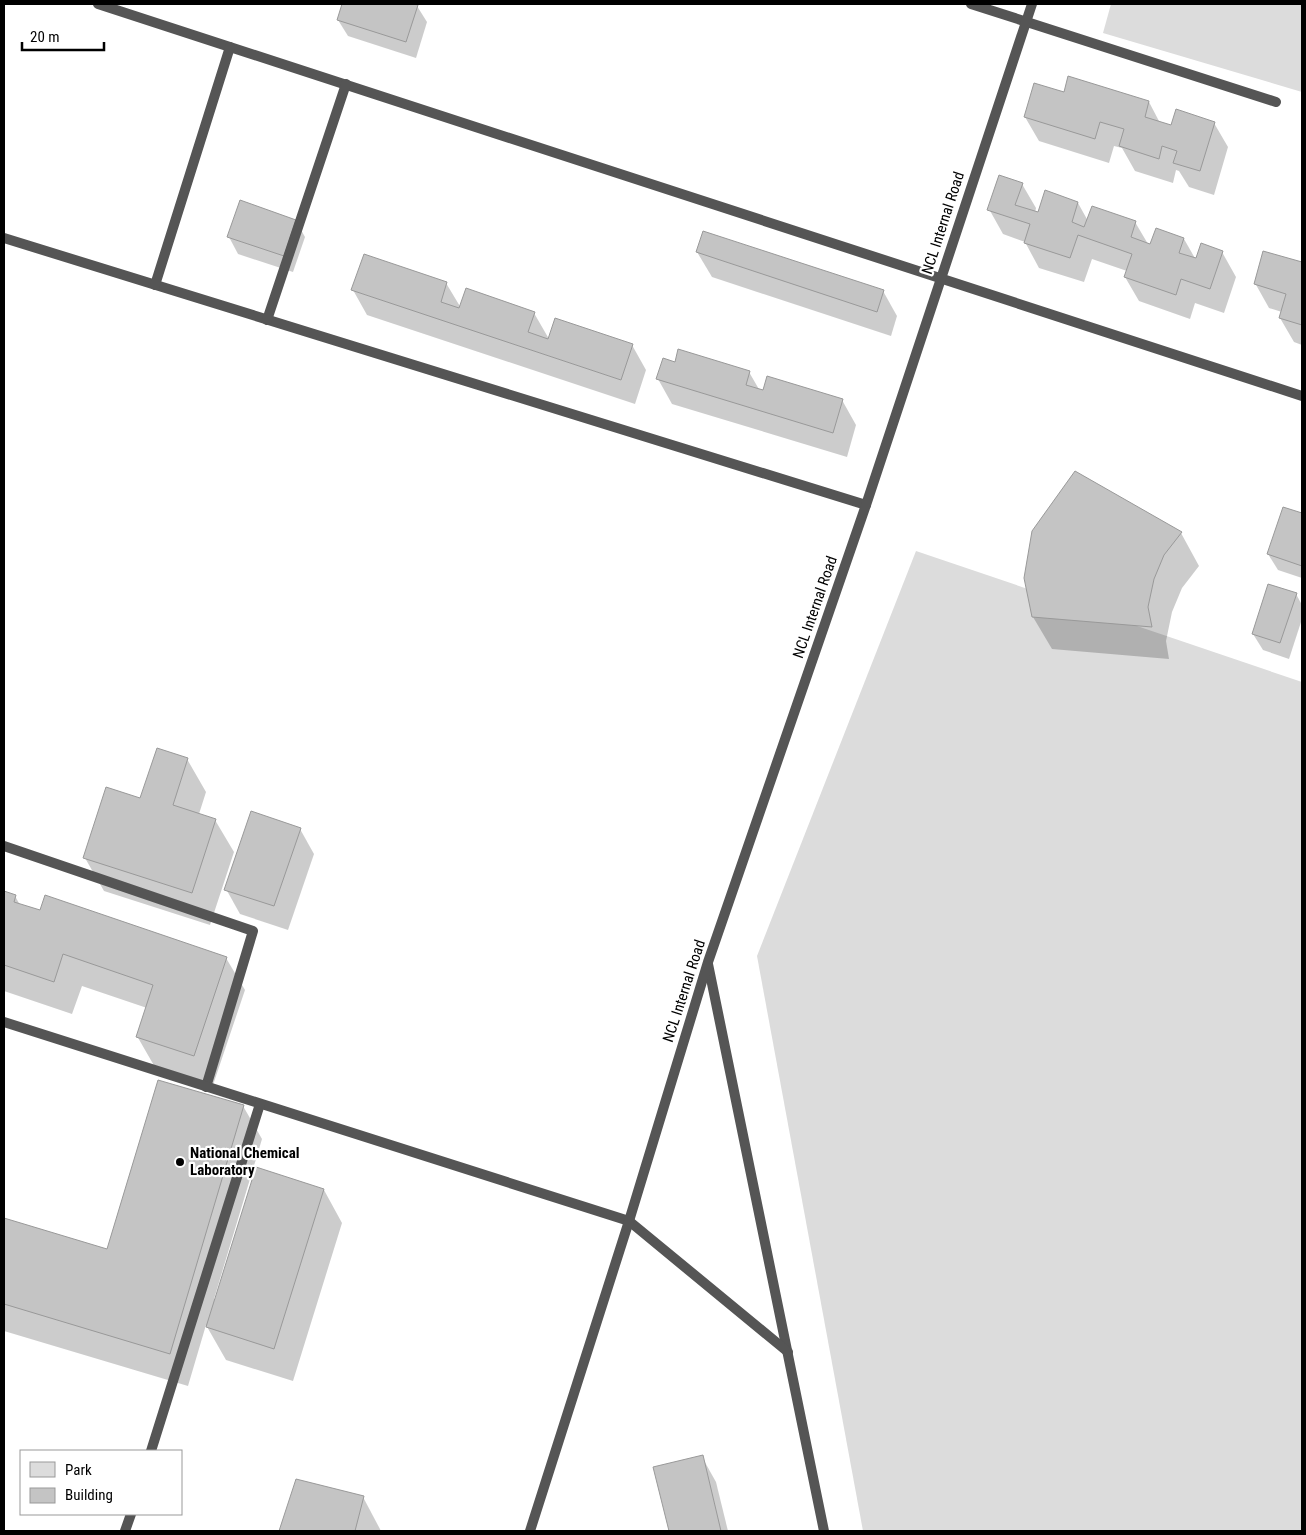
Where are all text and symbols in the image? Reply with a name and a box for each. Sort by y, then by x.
scale bar [22,20,105,52]
text: 20 m [30,28,60,46]
street label: NCL Internal Road [918,169,968,277]
street label: NCL Internal Road [789,554,841,660]
street label: NCL Internal Road [659,937,709,1045]
place label: National Chemical Laboratory [190,1144,300,1179]
marker: National Chemical Laboratory [174,1156,186,1168]
legend [20,1450,182,1515]
text: Park [65,1461,92,1479]
text: Building [65,1486,113,1504]

